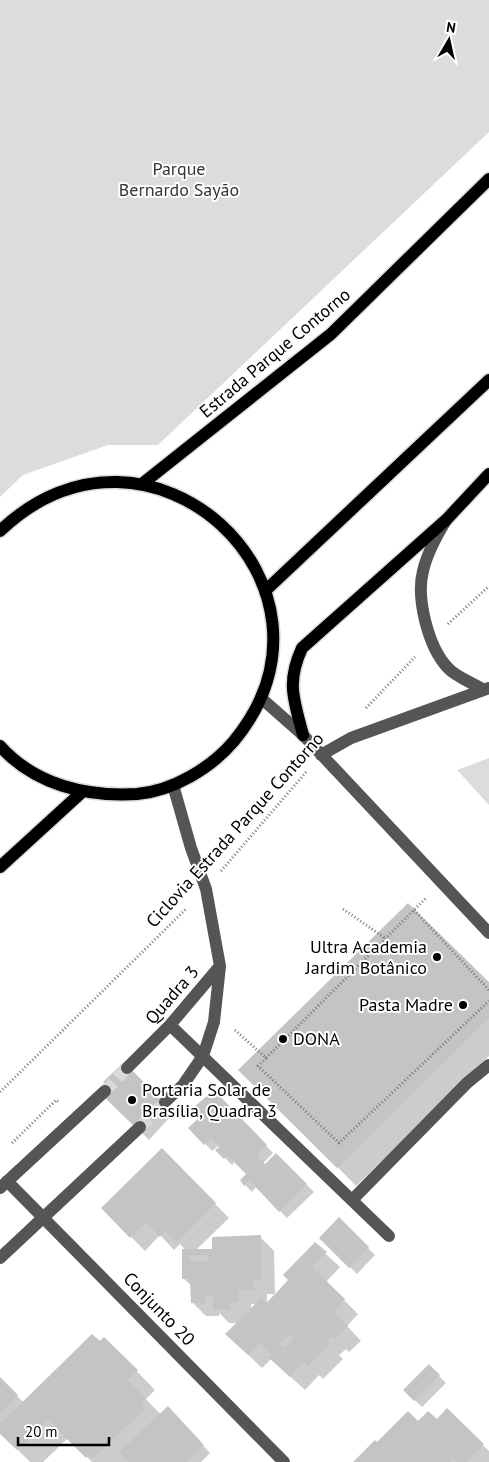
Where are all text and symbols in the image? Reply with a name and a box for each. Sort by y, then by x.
north arrow [424,15,474,65]
text: N [445,18,457,37]
park label: Parque Bernardo Sayão [119,157,239,201]
street label: Estrada Parque Contorno [195,283,355,422]
street label: Ciclovia Estrada Parque Contorno [141,727,329,932]
place label: Ultra Academia Jardim Botânico [305,935,427,979]
marker: Ultra Academia Jardim Botânico [431,951,443,963]
street label: Quadra 3 [140,961,203,1029]
place label: Pasta Madre [359,993,453,1016]
marker: Pasta Madre [457,999,469,1011]
place label: DONA [293,1027,340,1050]
marker: DONA [277,1033,289,1045]
place label: Portaria Solar de Brasília, Quadra 3 [142,1078,277,1122]
marker: Portaria Solar de Brasília, Quadra 3 [126,1094,138,1106]
street label: Conjunto 20 [119,1267,200,1350]
scale bar [18,1414,109,1446]
text: 20 m [25,1422,58,1441]

